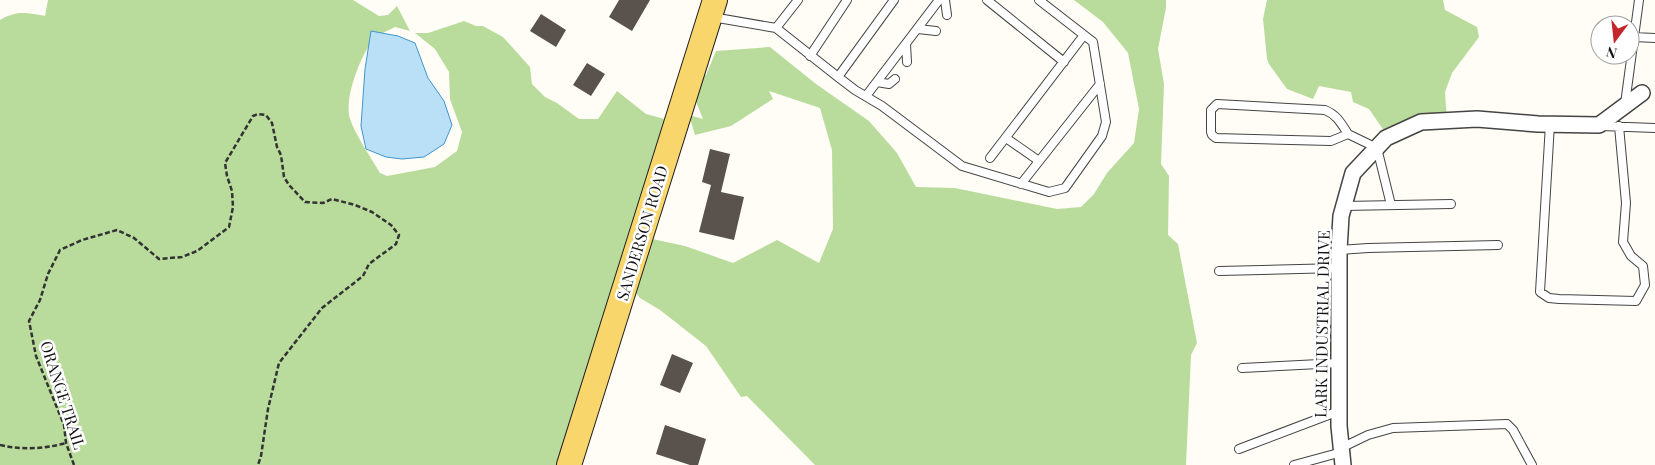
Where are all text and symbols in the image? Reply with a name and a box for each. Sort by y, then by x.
north arrow [1590,15,1640,65]
text: N [1604,43,1619,64]
street label: SANDERSON ROAD [611,163,672,303]
street label: LARK INDUSTRIAL DRIVE [1309,230,1334,418]
street label: ORANGE TRAIL [36,338,91,452]

